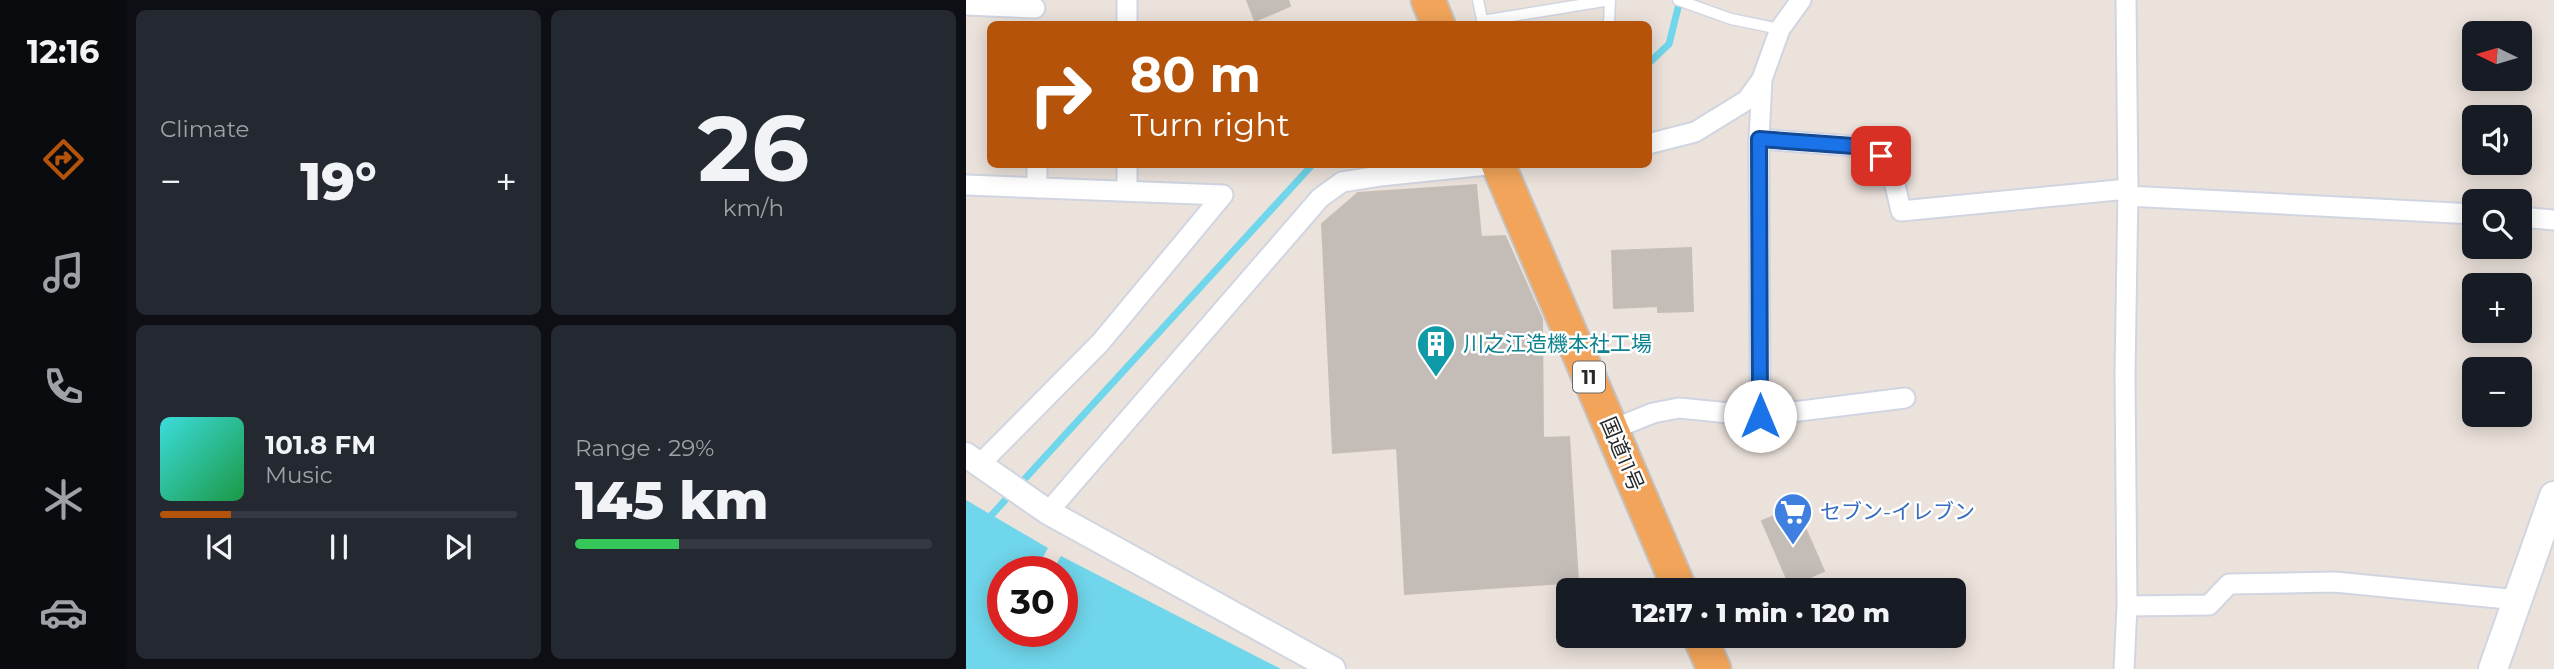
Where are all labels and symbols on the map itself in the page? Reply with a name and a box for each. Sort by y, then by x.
north arrow [2462,21,2532,91]
pin [1851,126,1911,186]
building icon: 川之江造機本社工場 [1415,323,1457,378]
place label: 川之江造機本社工場 [1463,331,1652,356]
road number: 11 [1573,362,1605,392]
position arrow [1723,379,1797,453]
street label: 国道11号 [1596,413,1649,495]
supermarket icon: セブン-イレブン [1772,491,1814,546]
place label: セブン-イレブン [1820,499,1975,524]
speed limit sign: 30 [987,556,1078,647]

